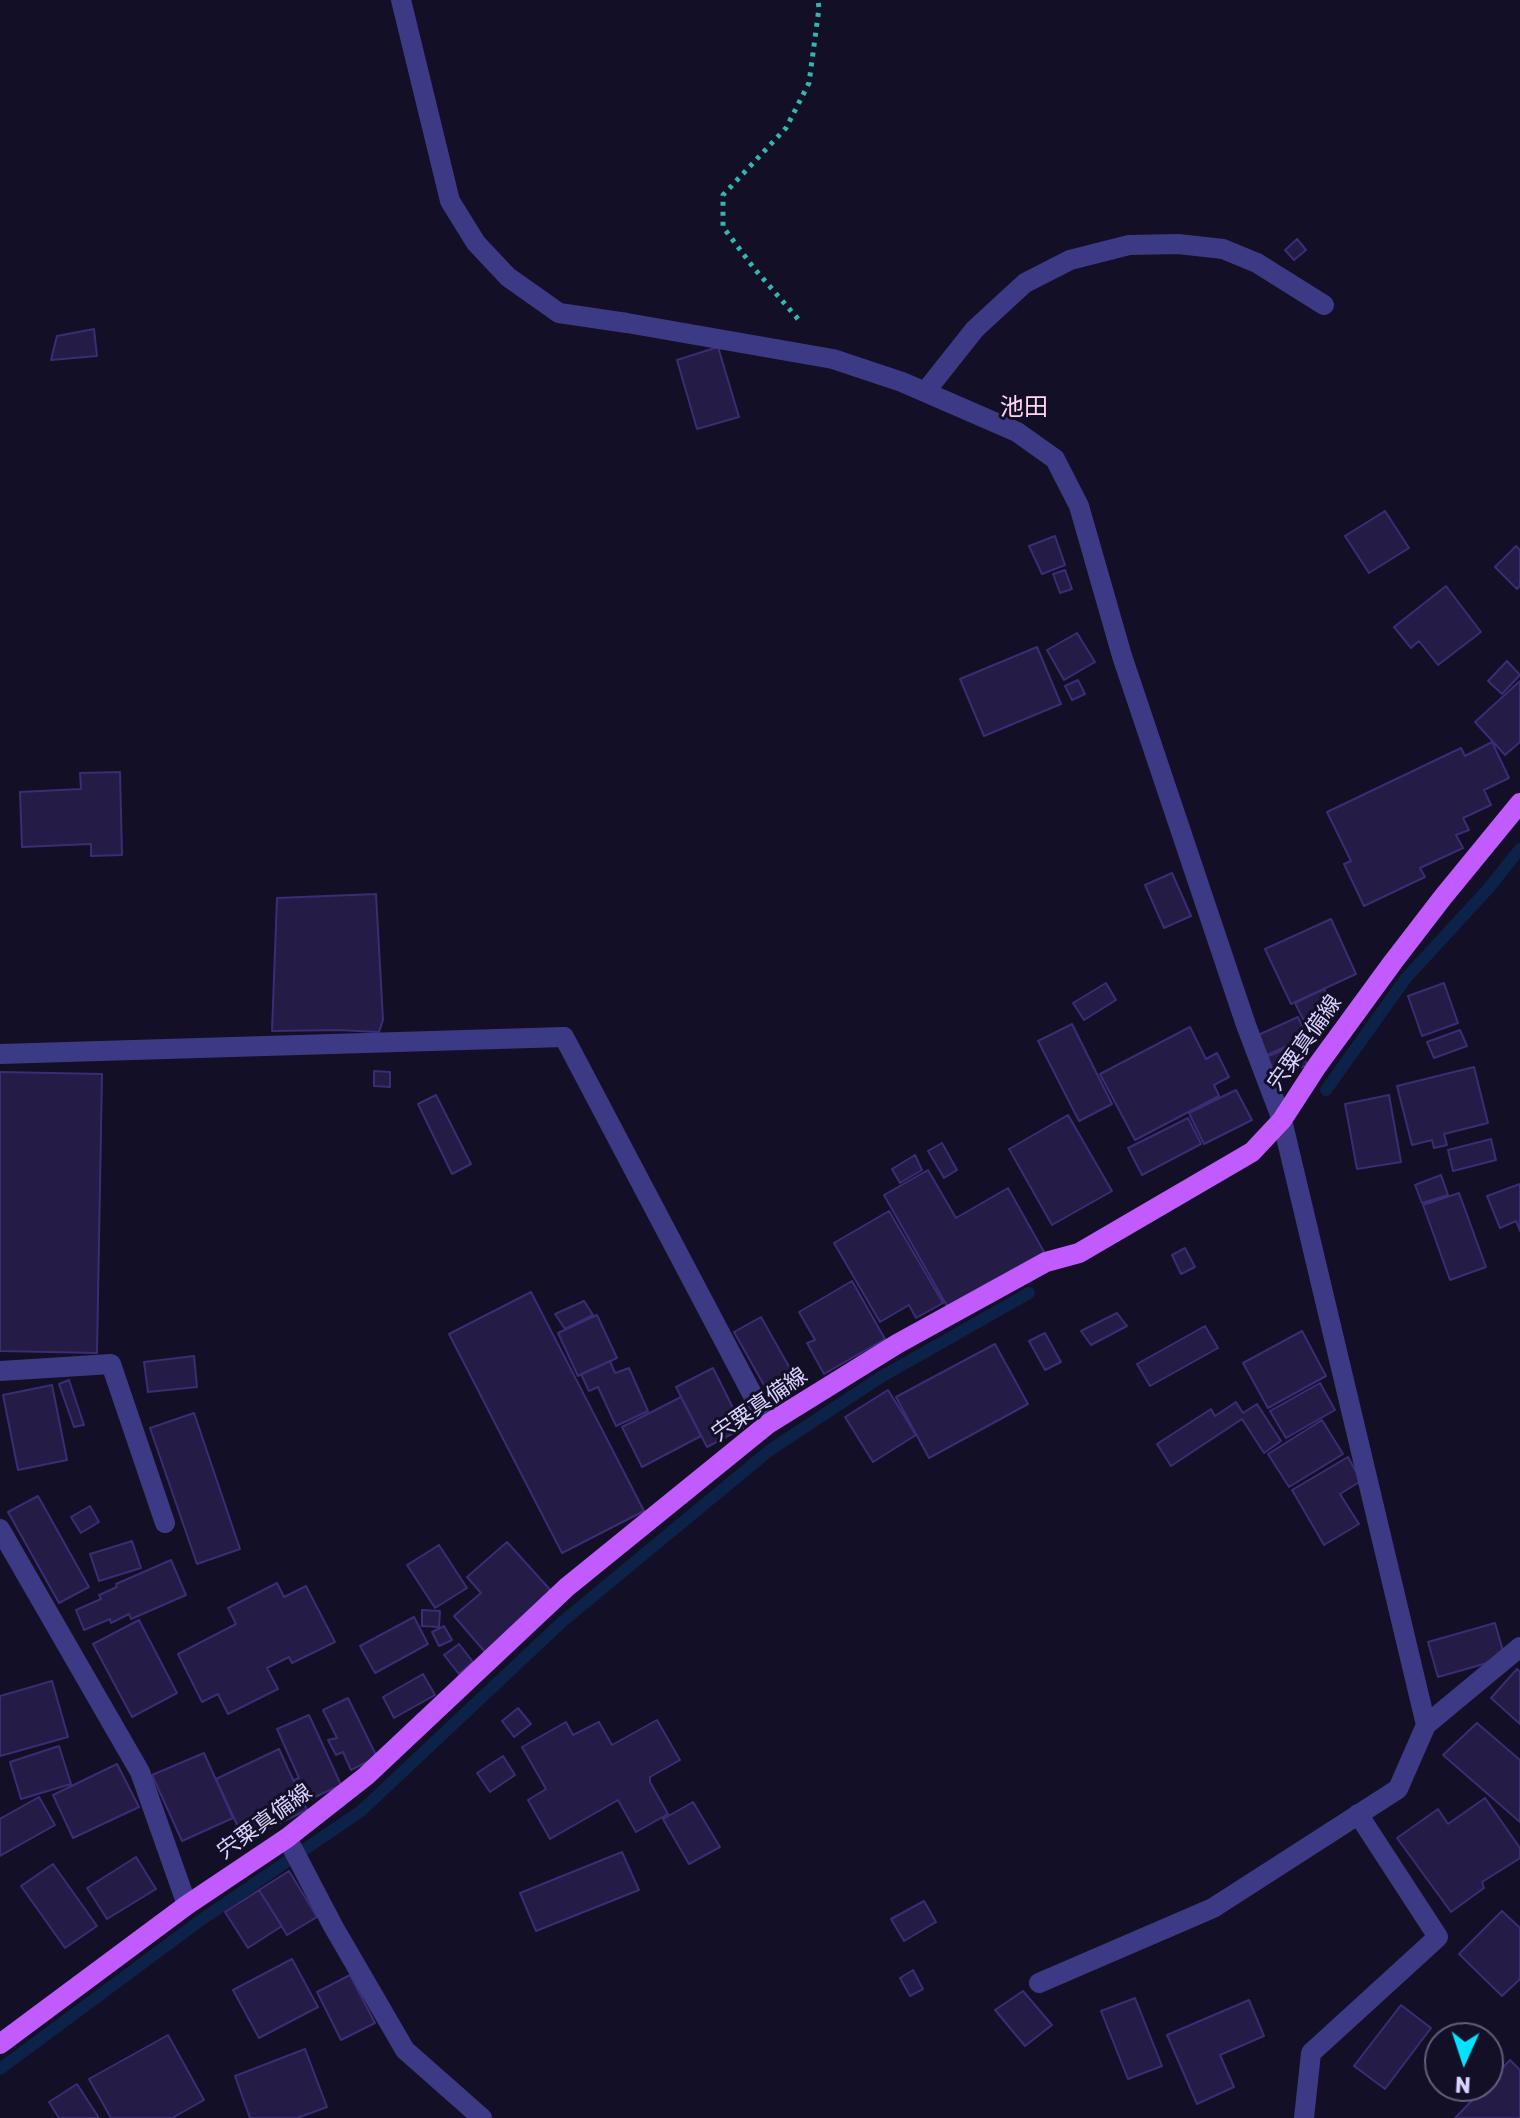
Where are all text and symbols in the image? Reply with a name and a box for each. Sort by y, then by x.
district label: 池田 [1000,394,1048,422]
street label: 宍粟真備線 [1263,990,1347,1096]
street label: 宍粟真備線 [707,1363,813,1447]
street label: 宍粟真備線 [213,1779,317,1865]
north arrow [1424,2022,1504,2102]
text: N [1454,2071,1471,2098]

